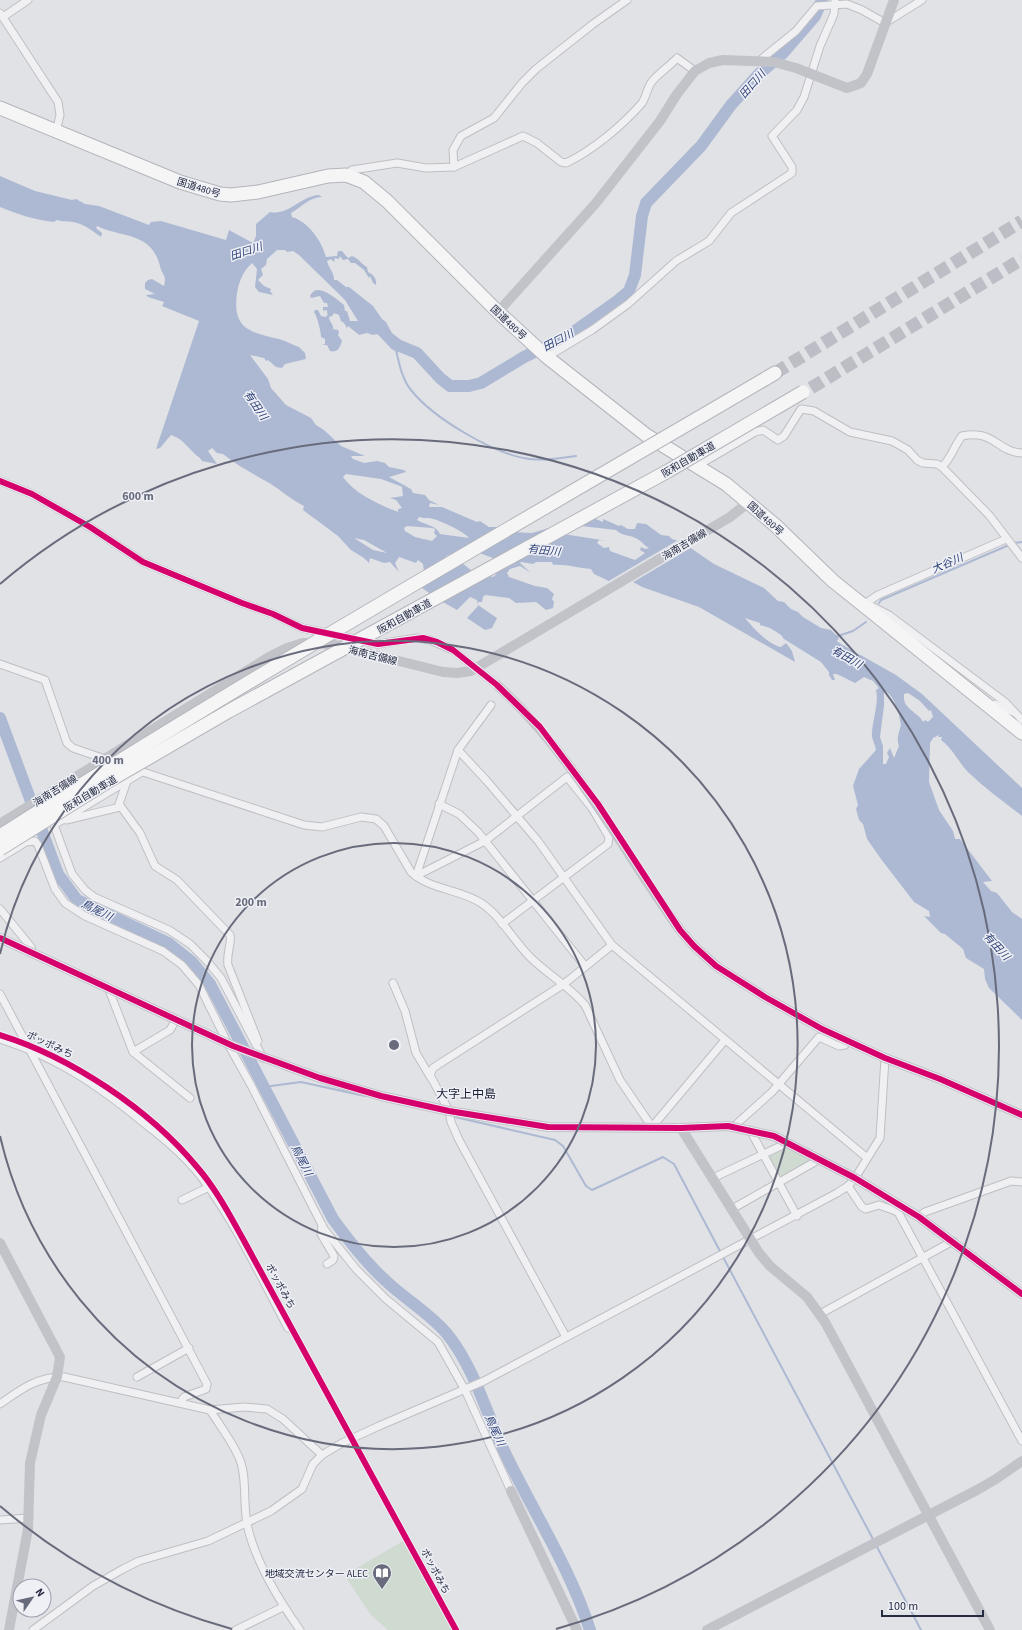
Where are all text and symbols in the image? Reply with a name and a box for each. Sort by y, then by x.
water label: 田口川 [736,66,770,102]
street label: 国道480号 [175,175,222,201]
water label: 田口川 [228,239,265,264]
street label: 国道480号 [487,302,530,343]
water label: 田口川 [540,326,577,355]
water label: 有田川 [240,387,272,424]
street label: 阪和自動車道 [659,439,718,481]
text: 600 m [122,488,154,505]
street label: 国道480号 [744,499,787,539]
street label: 海南吉備線 [659,526,710,564]
water label: 有田川 [527,541,562,560]
water label: 大谷川 [929,549,966,577]
street label: 阪和自動車道 [375,596,434,638]
street label: 海南吉備線 [347,643,399,669]
water label: 有田川 [829,643,866,672]
text: 400 m [92,752,124,769]
street label: 海南吉備線 [31,772,80,810]
street label: 阪和自動車道 [61,772,120,815]
text: 200 m [235,894,267,911]
water label: 鳥尾川 [79,896,116,925]
water label: 有田川 [980,929,1014,964]
street label: ポッポみち [24,1028,75,1062]
centre of rings [387,1038,401,1052]
district label: 大字上中島 [436,1086,496,1103]
water label: 鳥尾川 [287,1142,316,1179]
street label: ポッポみち [262,1261,298,1312]
water label: 鳥尾川 [481,1412,509,1449]
street label: ポッポみち [417,1546,453,1597]
library icon: 地域交流センター ALEC [371,1562,393,1590]
place label: 地域交流センター ALEC [265,1567,368,1581]
north arrow [12,1578,52,1618]
text: N [32,1585,48,1600]
scale bar [882,1592,983,1618]
text: 100 m [888,1598,918,1615]

